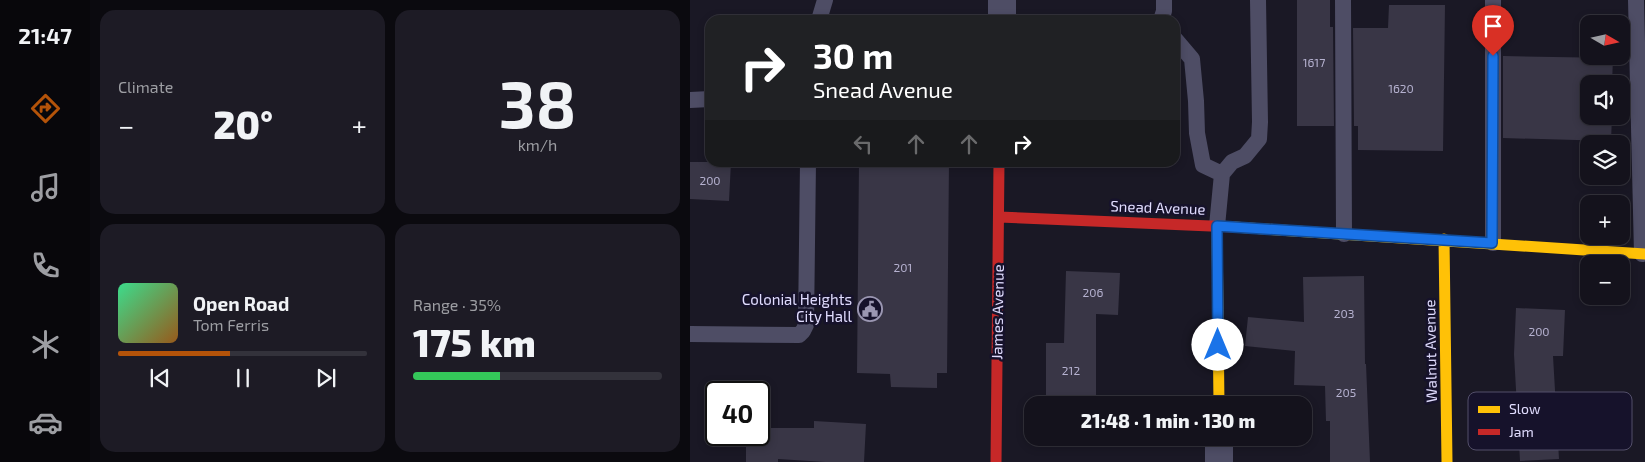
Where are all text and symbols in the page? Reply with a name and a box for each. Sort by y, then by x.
pin [1472,5,1514,56]
icon: arrive [1479,12,1507,40]
north arrow [1580,15,1630,65]
map controls [1580,15,1630,305]
text: 21:47 [18,22,72,48]
text: 30 m [813,34,893,76]
icon: right [730,35,795,100]
house number: 1617 [1303,55,1325,69]
text: 38 [499,63,576,141]
button: sound [1580,75,1630,125]
text: Snead Avenue [813,76,953,102]
text: Climate [118,77,173,96]
house number: 1620 [1388,81,1414,95]
icon: directions [28,91,63,126]
text: 20° [213,101,273,147]
text: − [118,108,134,142]
text: + [352,108,367,142]
icon: left [849,130,877,158]
icon: ahead [902,130,930,158]
icon: ahead [955,130,983,158]
icon: right [1008,130,1036,158]
text: km/h [518,135,557,154]
button: layers [1580,135,1630,185]
icon: music [28,170,63,205]
house number: 200 [699,173,721,187]
button: + [1580,195,1630,245]
street label: Snead Avenue [1110,196,1206,218]
icon: phone [28,248,63,283]
button: − [1580,255,1630,305]
house number: 201 [894,260,912,274]
street label: James Avenue [987,264,1007,360]
house number: 206 [1083,285,1104,299]
place label: Colonial Heights City Hall [742,290,853,325]
text: Open Road [193,292,289,315]
text: Range · 35% [413,295,501,314]
public building icon: Colonial Heights City Hall [857,296,883,322]
street label: Walnut Avenue [1420,299,1440,403]
house number: 203 [1334,306,1354,320]
text: Tom Ferris [193,315,269,334]
position arrow [1191,318,1243,370]
text: 175 km [413,319,536,365]
house number: 200 [1528,324,1550,338]
icon: climate [28,327,63,362]
house number: 212 [1062,363,1080,377]
icon: previous [146,364,174,392]
icon: pause [229,364,257,392]
icon: next [312,364,340,392]
speed limit sign: 40 [705,381,770,446]
house number: 205 [1336,385,1356,399]
legend [1468,392,1632,450]
text: Slow [1509,400,1541,417]
icon: car [28,405,63,440]
text: 21:48 · 1 min · 130 m [1081,409,1255,432]
text: Jam [1509,423,1534,440]

